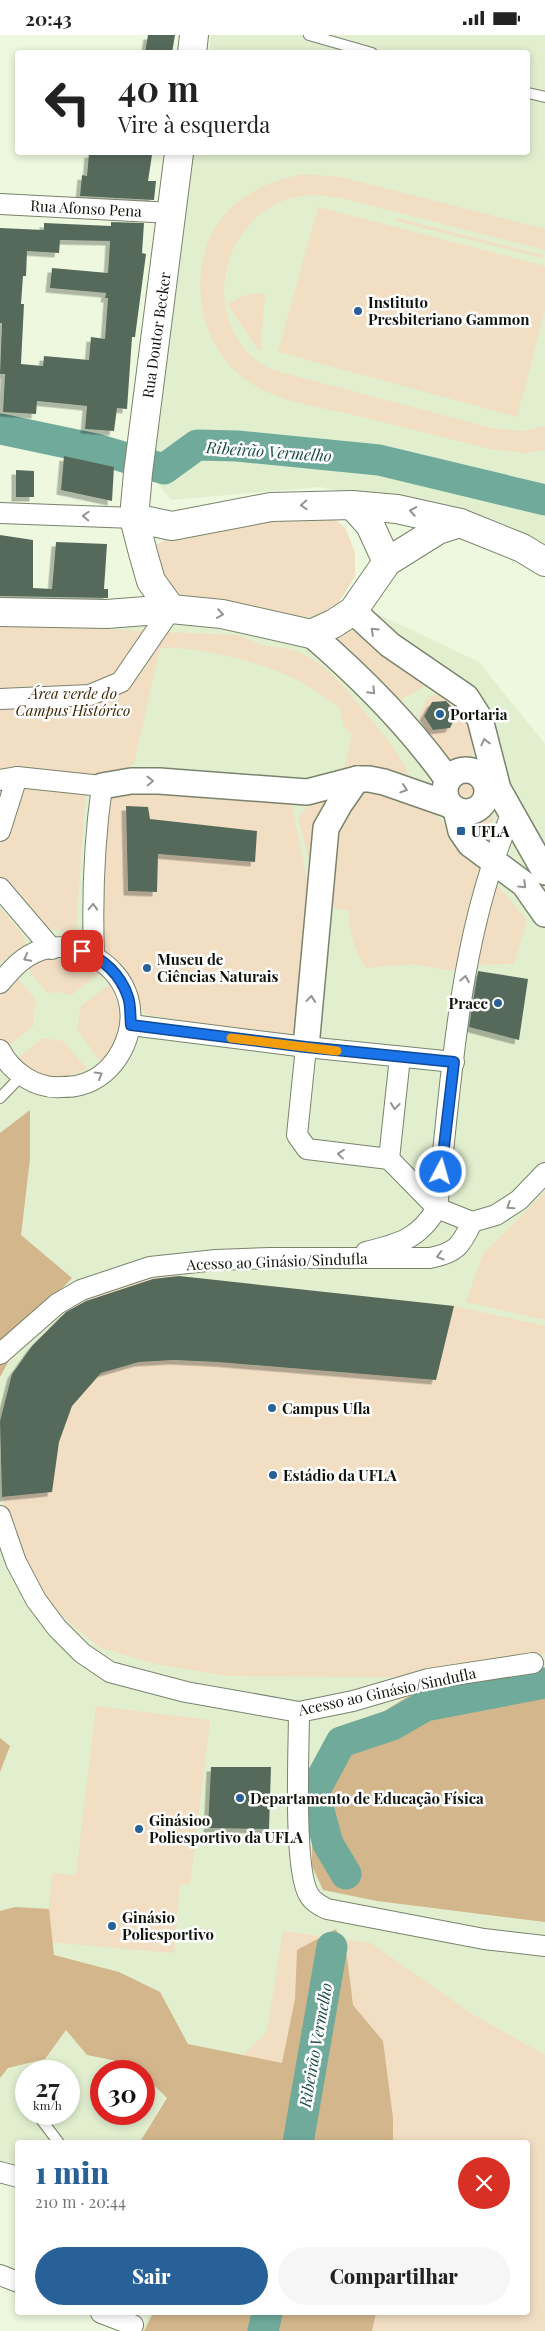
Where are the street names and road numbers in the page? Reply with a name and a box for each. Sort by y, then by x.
street label: Rua Afonso Pena [30,195,143,221]
street label: Rua Doutor Becker [137,270,175,399]
street label: Acesso ao Ginásio/Sindufla [185,1248,368,1274]
street label: Acesso ao Ginásio/Sindufla [295,1662,478,1720]

